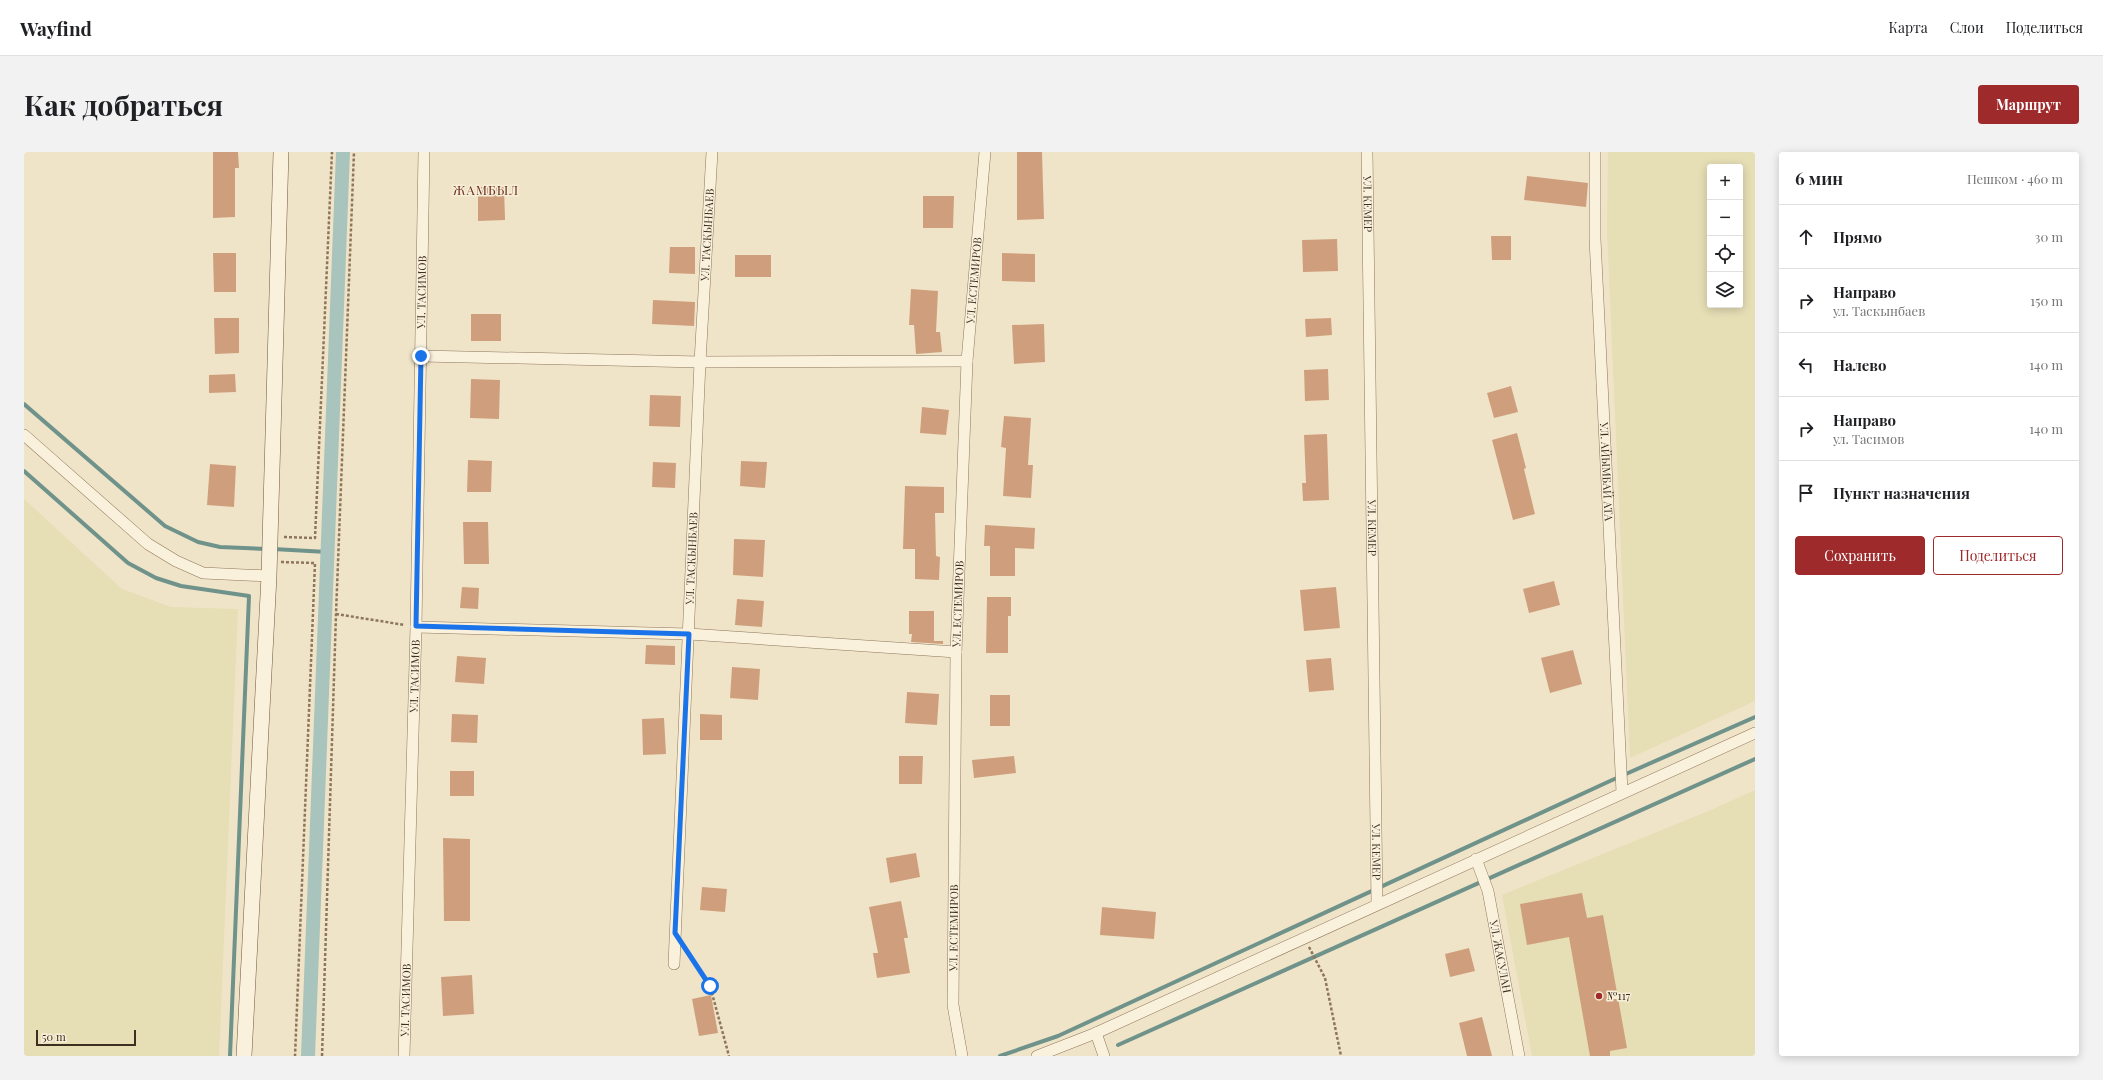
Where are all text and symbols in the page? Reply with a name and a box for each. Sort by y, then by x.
text: Wayfind [20,15,92,41]
text: Карта [1888,18,1928,37]
text: Слои [1950,18,1984,37]
text: Поделиться [2006,18,2083,37]
button: Маршрут [1978,85,2079,124]
text: Как добраться [24,86,223,123]
map controls [1707,164,1743,308]
button: + [1707,164,1743,200]
text: 6 мин [1795,167,1843,189]
text: Пешком · 460 m [1967,170,2063,187]
street label: УЛ. КЕМЕР [1360,175,1376,233]
district label: ЖАМБЫЛ [453,181,519,198]
street label: УЛ. ТАСКЫНБАЕВ [697,188,717,282]
button: − [1707,200,1743,236]
icon: ahead [1795,226,1817,248]
text: Прямо [1833,227,1882,247]
text: 30 m [2035,228,2063,245]
street label: УЛ. ЕСТЕМИРОВ [962,236,985,325]
button: locate [1707,236,1743,272]
street label: УЛ. ТАСИМОВ [413,255,429,330]
button: layers [1707,272,1743,308]
text: Направо [1833,282,1896,302]
icon: right [1795,290,1817,312]
text: 150 m [2030,292,2063,309]
text: ул. Таскынбаев [1833,302,1925,319]
route end [412,347,430,365]
icon: left [1795,354,1817,376]
text: Налево [1833,355,1886,375]
text: 140 m [2029,356,2063,373]
text: Направо [1833,410,1896,430]
icon: right [1795,418,1817,440]
text: 140 m [2029,420,2063,437]
street label: УЛ. АЙЫМБАЙ АТА [1597,421,1617,521]
text: ул. Тасимов [1833,430,1904,447]
icon: arrive [1795,482,1817,504]
text: Пункт назначения [1833,483,1970,503]
street label: УЛ. КЕМЕР [1365,499,1380,557]
street label: УЛ. ТАСКЫНБАЕВ [681,512,701,606]
button: Сохранить [1795,536,1925,575]
button: Поделиться [1933,536,2063,575]
street label: УЛ. ЕСТЕМИРОВ [948,560,966,648]
street label: УЛ. ТАСИМОВ [406,639,423,714]
street label: УЛ. КЕМЕР [1369,823,1385,881]
street label: УЛ. ЕСТЕМИРОВ [945,884,961,972]
street label: УЛ. ЖАСУЛАН [1486,918,1515,994]
street label: УЛ. ТАСИМОВ [397,963,414,1038]
route start [701,977,719,995]
place label: №117 [1607,988,1631,1003]
marker: №117 [1594,991,1604,1001]
scale bar [36,1028,136,1047]
text: 50 m [42,1029,66,1044]

